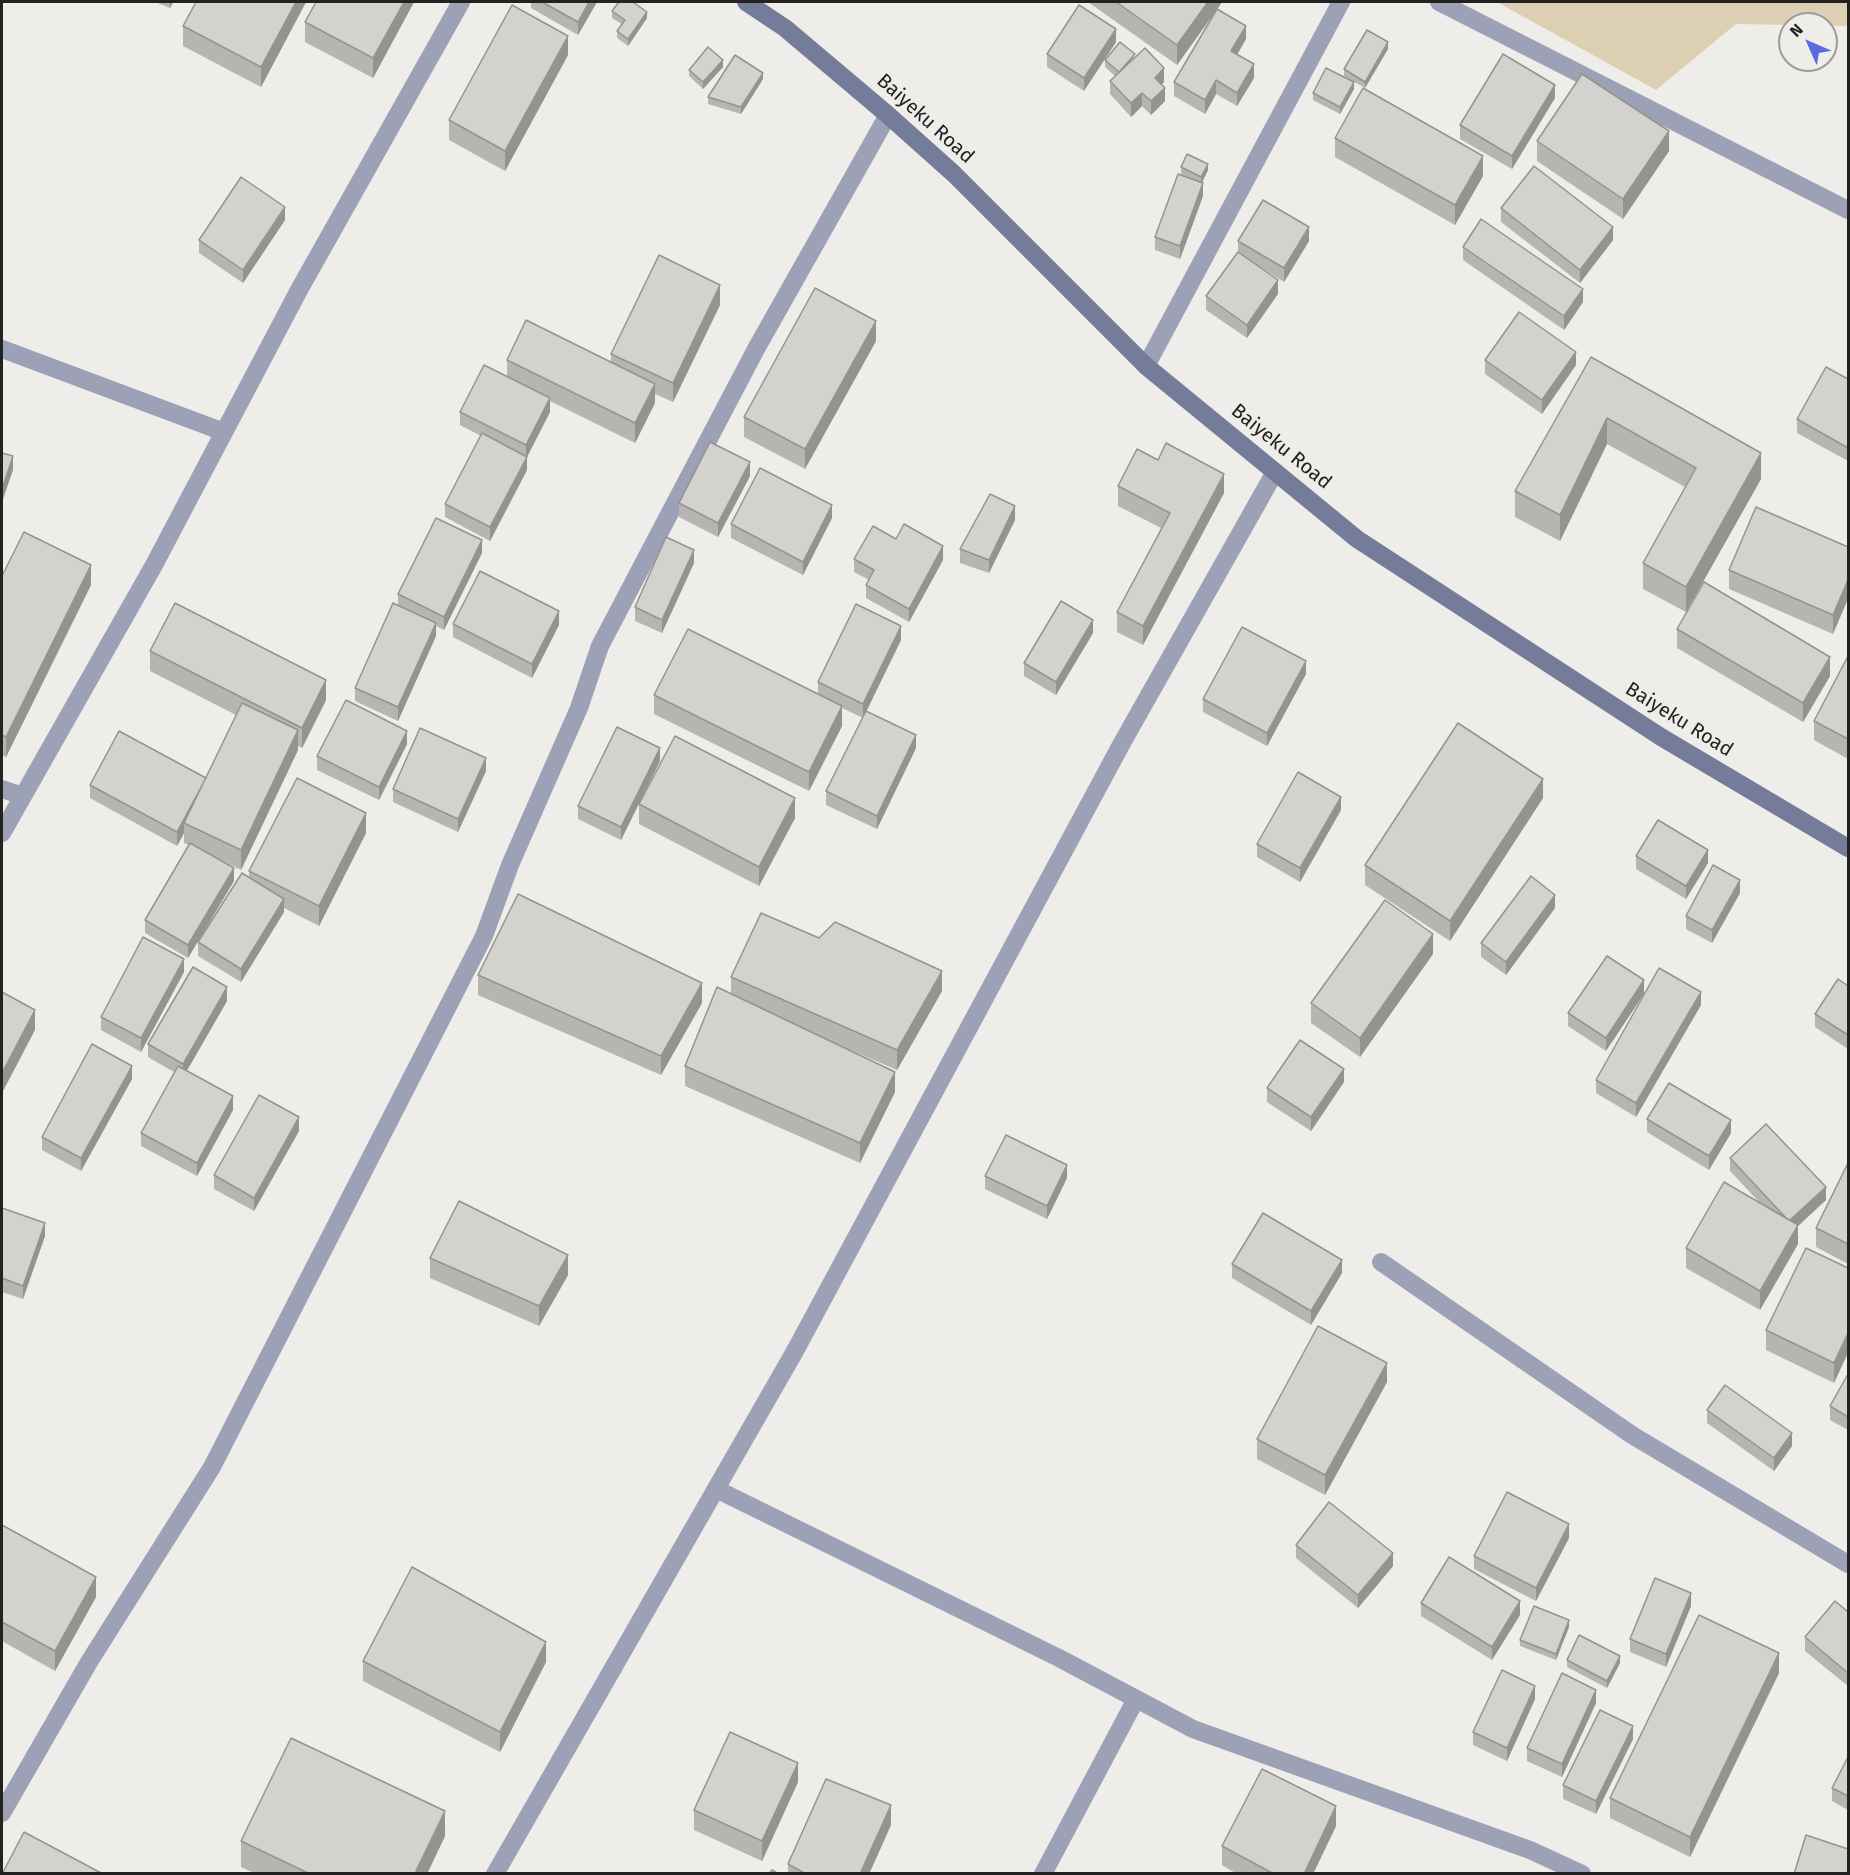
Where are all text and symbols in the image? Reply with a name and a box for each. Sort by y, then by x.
north arrow [1778,12,1838,72]
text: N [1786,20,1807,41]
street label: Baiyeku Road [871,69,979,169]
street label: Baiyeku Road [1226,399,1336,495]
street label: Baiyeku Road [1621,677,1737,763]

